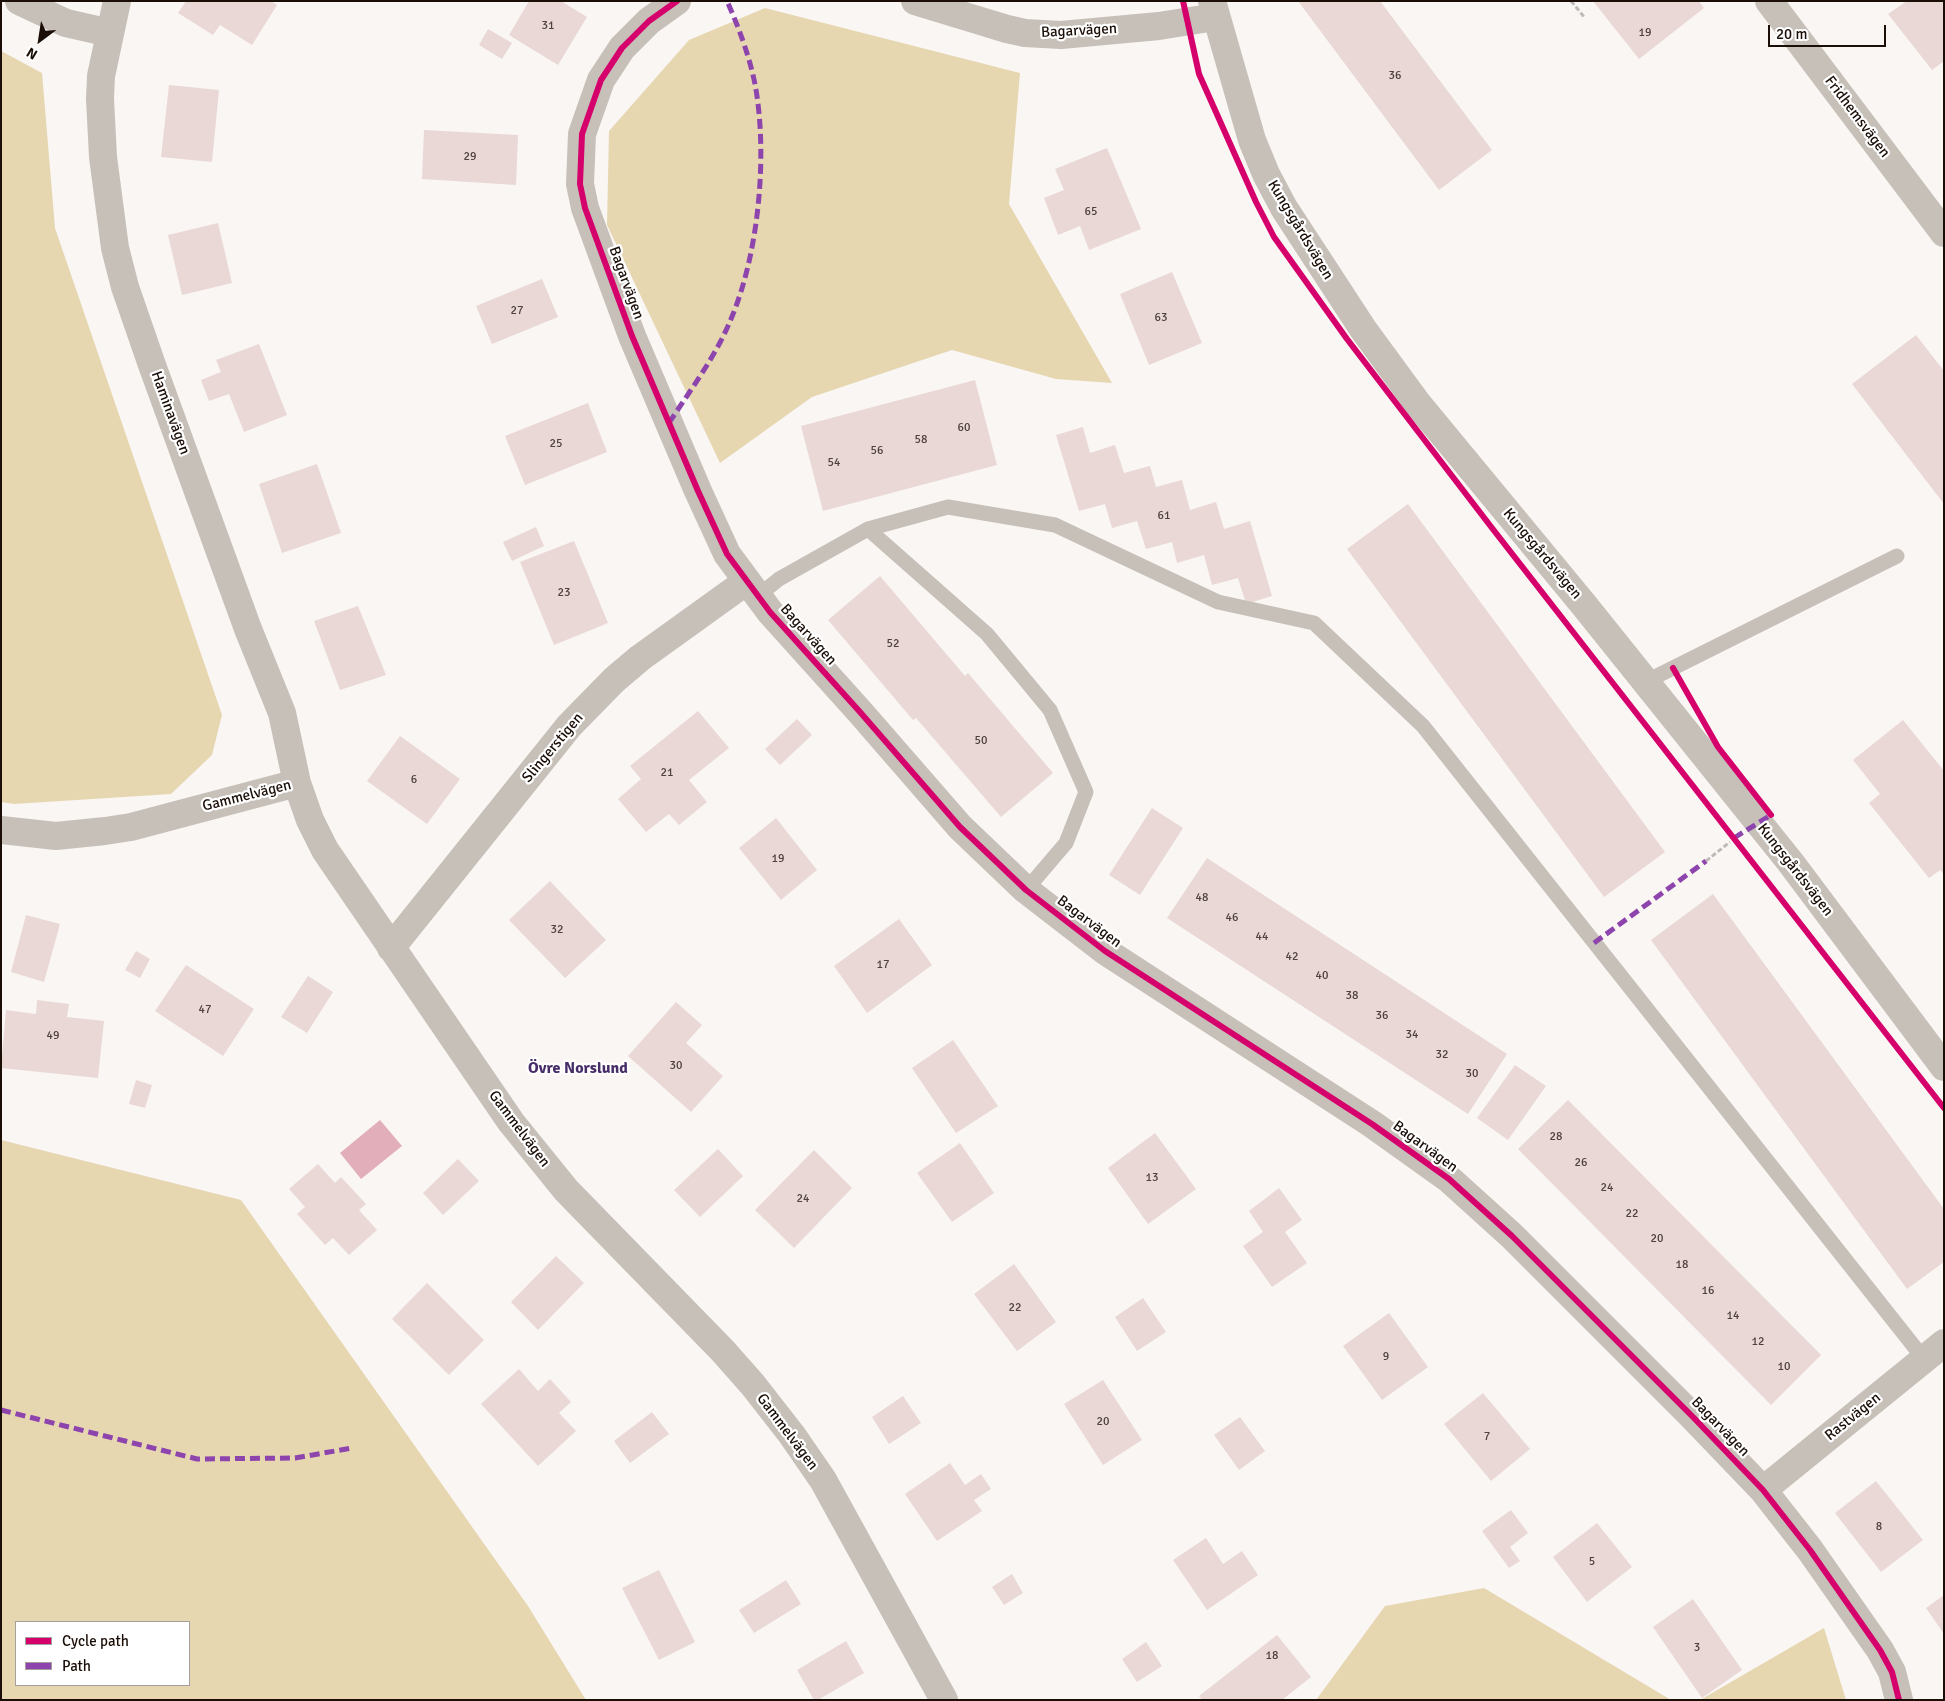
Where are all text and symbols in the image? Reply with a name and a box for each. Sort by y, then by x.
north arrow [15,15,65,65]
scale bar [1770,15,1888,47]
house number: 31 [542,19,554,33]
street label: Bagarvägen [1041,20,1117,42]
text: 20 m [1776,25,1807,43]
house number: 19 [1639,26,1651,40]
text: N [23,43,41,63]
house number: 36 [1389,69,1401,83]
street label: Fridhemsvägen [1820,73,1894,161]
house number: 29 [464,150,476,164]
street label: Kungsgårdsvägen [1263,177,1337,283]
house number: 65 [1085,205,1097,219]
street label: Bagarvägen [605,244,647,322]
house number: 27 [511,304,523,318]
house number: 63 [1155,311,1167,325]
street label: Haminavägen [147,369,193,457]
house number: 60 [958,421,970,435]
house number: 58 [915,433,927,447]
house number: 25 [550,437,562,451]
house number: 56 [871,444,883,458]
house number: 54 [828,456,840,470]
street label: Kungsgårdsvägen [1499,505,1585,603]
house number: 61 [1158,509,1170,523]
house number: 23 [558,586,570,600]
street label: Bagarvägen [776,601,840,669]
house number: 52 [887,637,899,651]
street label: Slingerstigen [519,709,587,787]
house number: 50 [975,734,987,748]
house number: 21 [661,766,673,780]
house number: 6 [411,773,417,787]
street label: Gammelvägen [201,776,293,816]
street label: Kungsgårdsvägen [1753,820,1837,920]
house number: 19 [772,852,784,866]
house number: 48 [1196,891,1208,905]
street label: Bagarvägen [1053,892,1125,952]
house number: 46 [1226,911,1238,925]
house number: 32 [551,923,563,937]
house number: 44 [1256,930,1268,944]
house number: 42 [1286,950,1298,964]
house number: 17 [877,958,889,972]
house number: 40 [1316,969,1328,983]
house number: 38 [1346,989,1358,1003]
house number: 47 [199,1003,211,1017]
house number: 36 [1376,1009,1388,1023]
house number: 34 [1406,1028,1418,1042]
house number: 49 [47,1029,59,1043]
house number: 32 [1436,1048,1448,1062]
district label: Övre Norslund [528,1059,628,1079]
house number: 30 [670,1059,682,1073]
house number: 30 [1466,1067,1478,1081]
street label: Gammelvägen [484,1087,554,1171]
street label: Bagarvägen [1389,1117,1461,1177]
house number: 28 [1550,1130,1562,1144]
house number: 26 [1575,1156,1587,1170]
house number: 13 [1146,1171,1158,1185]
house number: 24 [1601,1181,1613,1195]
house number: 24 [797,1192,809,1206]
house number: 22 [1626,1207,1638,1221]
house number: 20 [1651,1232,1663,1246]
house number: 18 [1676,1258,1688,1272]
house number: 16 [1702,1284,1714,1298]
house number: 22 [1009,1301,1021,1315]
house number: 14 [1727,1309,1739,1323]
house number: 12 [1752,1335,1764,1349]
house number: 9 [1383,1350,1389,1364]
house number: 10 [1778,1360,1790,1374]
street label: Rastvägen [1822,1389,1884,1445]
street label: Gammelvägen [752,1390,822,1474]
street label: Bagarvägen [1687,1393,1753,1461]
house number: 20 [1097,1415,1109,1429]
house number: 7 [1484,1430,1490,1444]
house number: 8 [1876,1520,1882,1534]
house number: 5 [1589,1555,1595,1569]
legend [15,1621,190,1686]
text: Cycle path [62,1632,129,1650]
house number: 3 [1694,1641,1700,1655]
house number: 18 [1266,1649,1278,1663]
text: Path [62,1657,91,1675]

